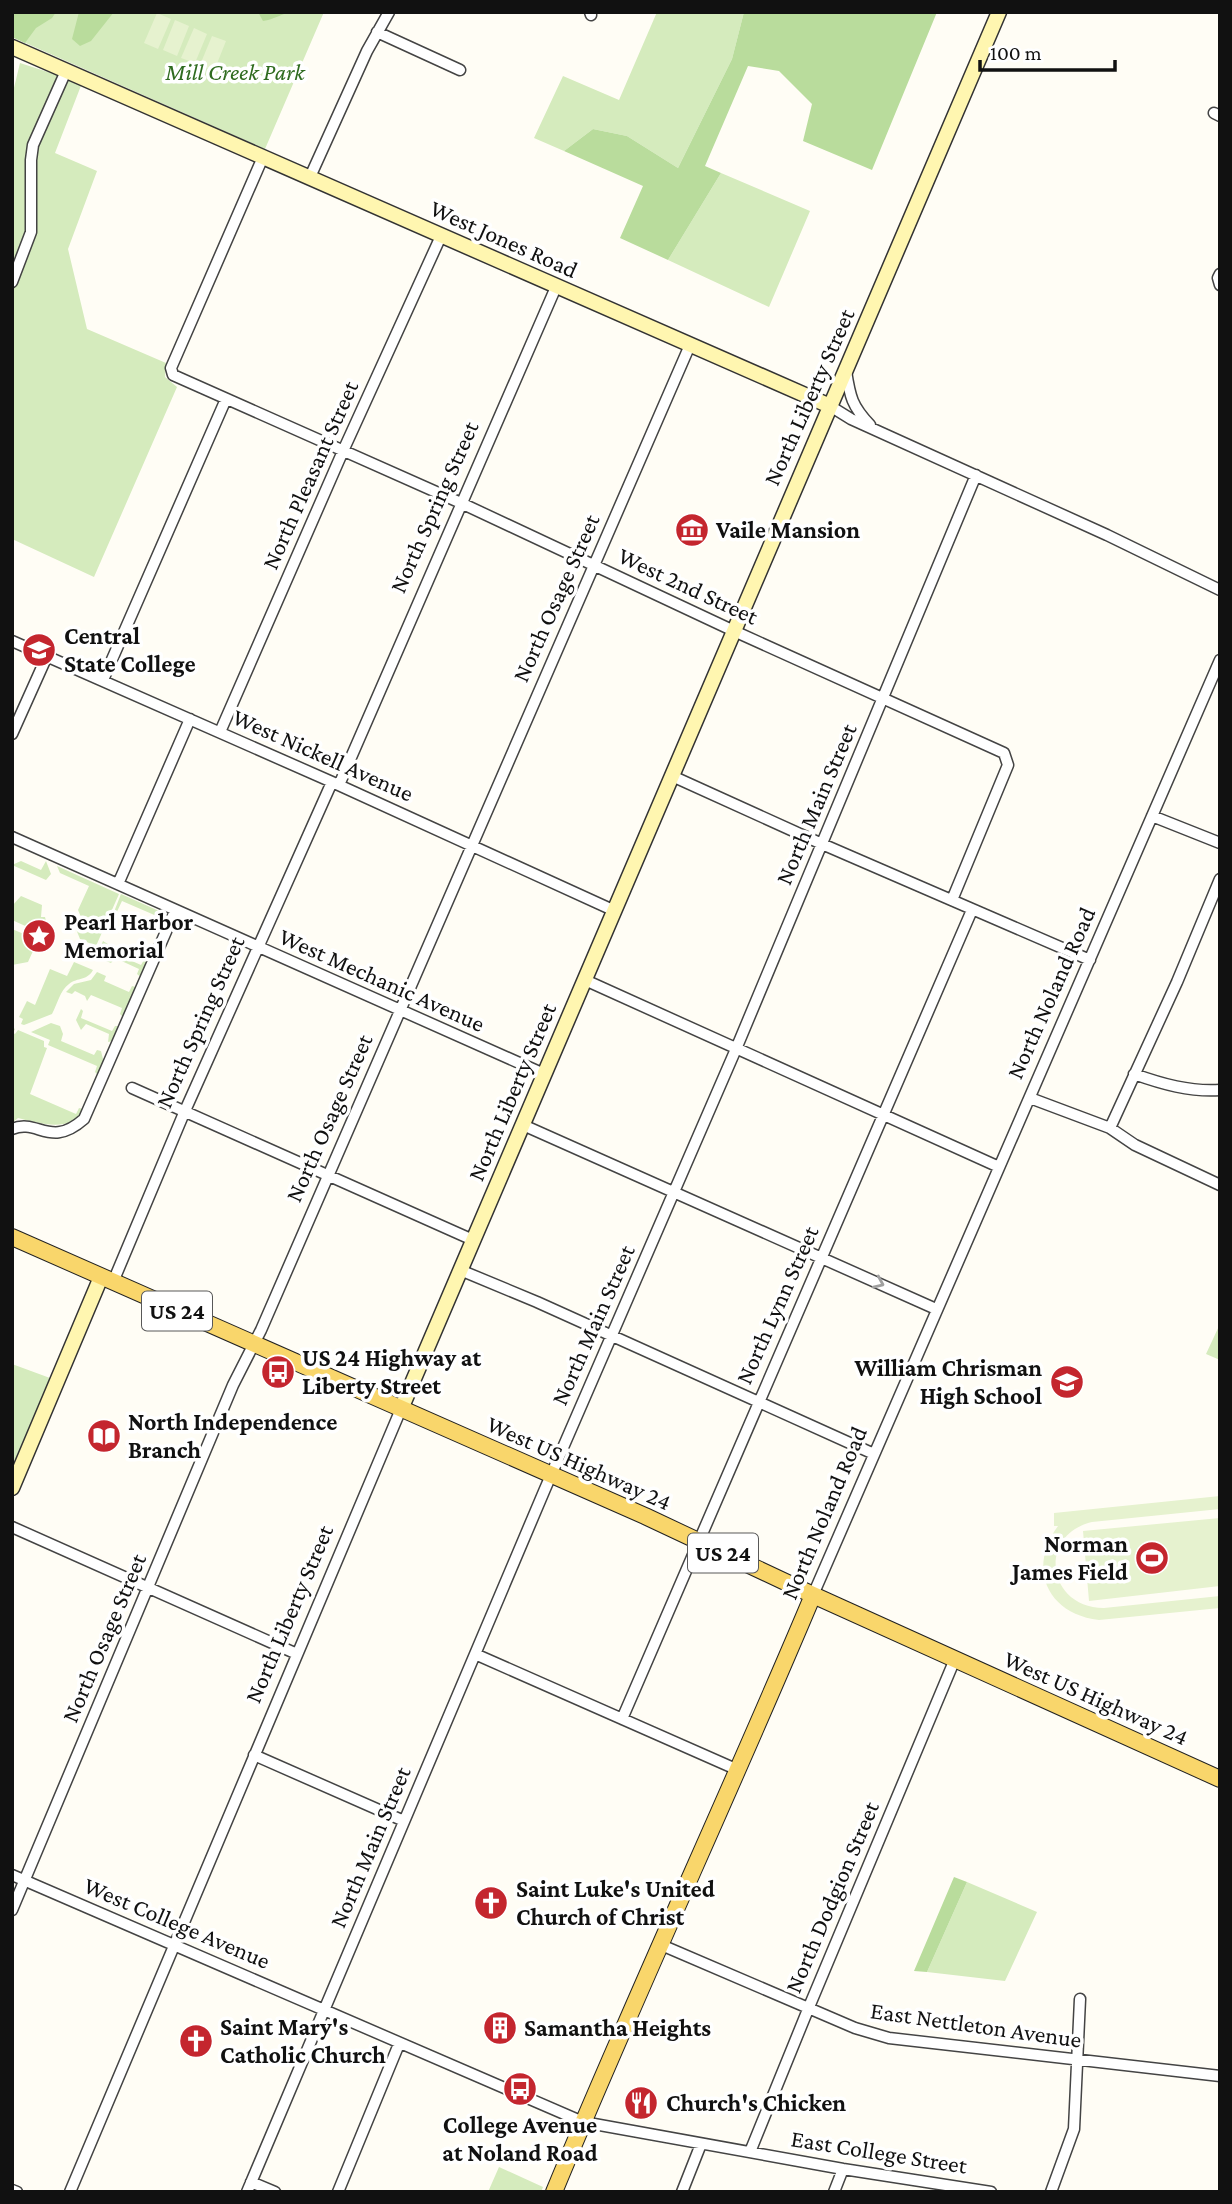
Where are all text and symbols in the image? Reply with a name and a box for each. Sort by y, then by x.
scale bar [980,28,1115,72]
text: 100 m [990,41,1042,65]
park label: Mill Creek Park [164,58,306,85]
street label: West Jones Road [426,194,582,283]
street label: North Liberty Street [757,303,860,489]
street label: North Pleasant Street [256,375,364,573]
street label: North Spring Street [384,416,484,597]
street label: North Osage Street [506,509,605,686]
museum icon: Vaile Mansion [673,511,711,549]
place label: Vaile Mansion [715,516,860,543]
street label: West 2nd Street [614,541,763,630]
place label: Central State College [64,622,196,677]
school or university icon: Central State College [20,631,58,669]
street label: West Nickell Avenue [229,703,418,807]
street label: North Main Street [769,718,862,888]
street label: North Noland Road [1001,902,1101,1083]
place label: Pearl Harbor Memorial [64,908,194,963]
place icon: Pearl Harbor Memorial [20,917,58,955]
street label: West Mechanic Avenue [275,922,489,1037]
street label: North Spring Street [150,931,250,1112]
street label: North Liberty Street [462,998,562,1185]
street label: North Osage Street [279,1029,378,1206]
street label: North Lynn Street [730,1220,824,1388]
street label: North Main Street [545,1240,640,1409]
one-way arrow [871,1275,884,1289]
road number: US 24 [142,1292,212,1330]
place label: US 24 Highway at Liberty Street [302,1344,481,1399]
bus stop icon: US 24 Highway at Liberty Street [259,1353,297,1391]
place label: William Chrisman High School [854,1354,1042,1409]
school or university icon: William Chrisman High School [1048,1363,1086,1401]
place label: North Independence Branch [128,1408,337,1463]
street label: West US Highway 24 [483,1410,676,1515]
library icon: North Independence Branch [85,1417,123,1455]
street label: North Noland Road [775,1422,872,1603]
street label: North Liberty Street [239,1520,339,1707]
place label: Norman James Field [1009,1530,1128,1585]
road number: US 24 [688,1534,758,1572]
sports icon: Norman James Field [1133,1539,1171,1577]
street label: North Osage Street [56,1548,152,1726]
street label: West US Highway 24 [1000,1645,1193,1750]
street label: North Main Street [323,1761,416,1931]
street label: North Dodgion Street [779,1796,884,1997]
street label: West College Avenue [80,1871,274,1974]
place label: Saint Luke's United Church of Christ [516,1875,715,1930]
church icon: Saint Luke's United Church of Christ [472,1884,510,1922]
street label: East Nettleton Avenue [869,1996,1083,2053]
building icon: Samantha Heights [481,2009,519,2047]
place label: Saint Mary's Catholic Church [220,2013,386,2068]
place label: Samantha Heights [524,2014,711,2041]
church icon: Saint Mary's Catholic Church [177,2022,215,2060]
bus stop icon: College Avenue at Noland Road [501,2070,539,2108]
restaurant icon: Church's Chicken [622,2084,660,2122]
place label: Church's Chicken [666,2089,846,2116]
place label: College Avenue at Noland Road [442,2111,598,2166]
street label: East College Street [789,2124,970,2179]

